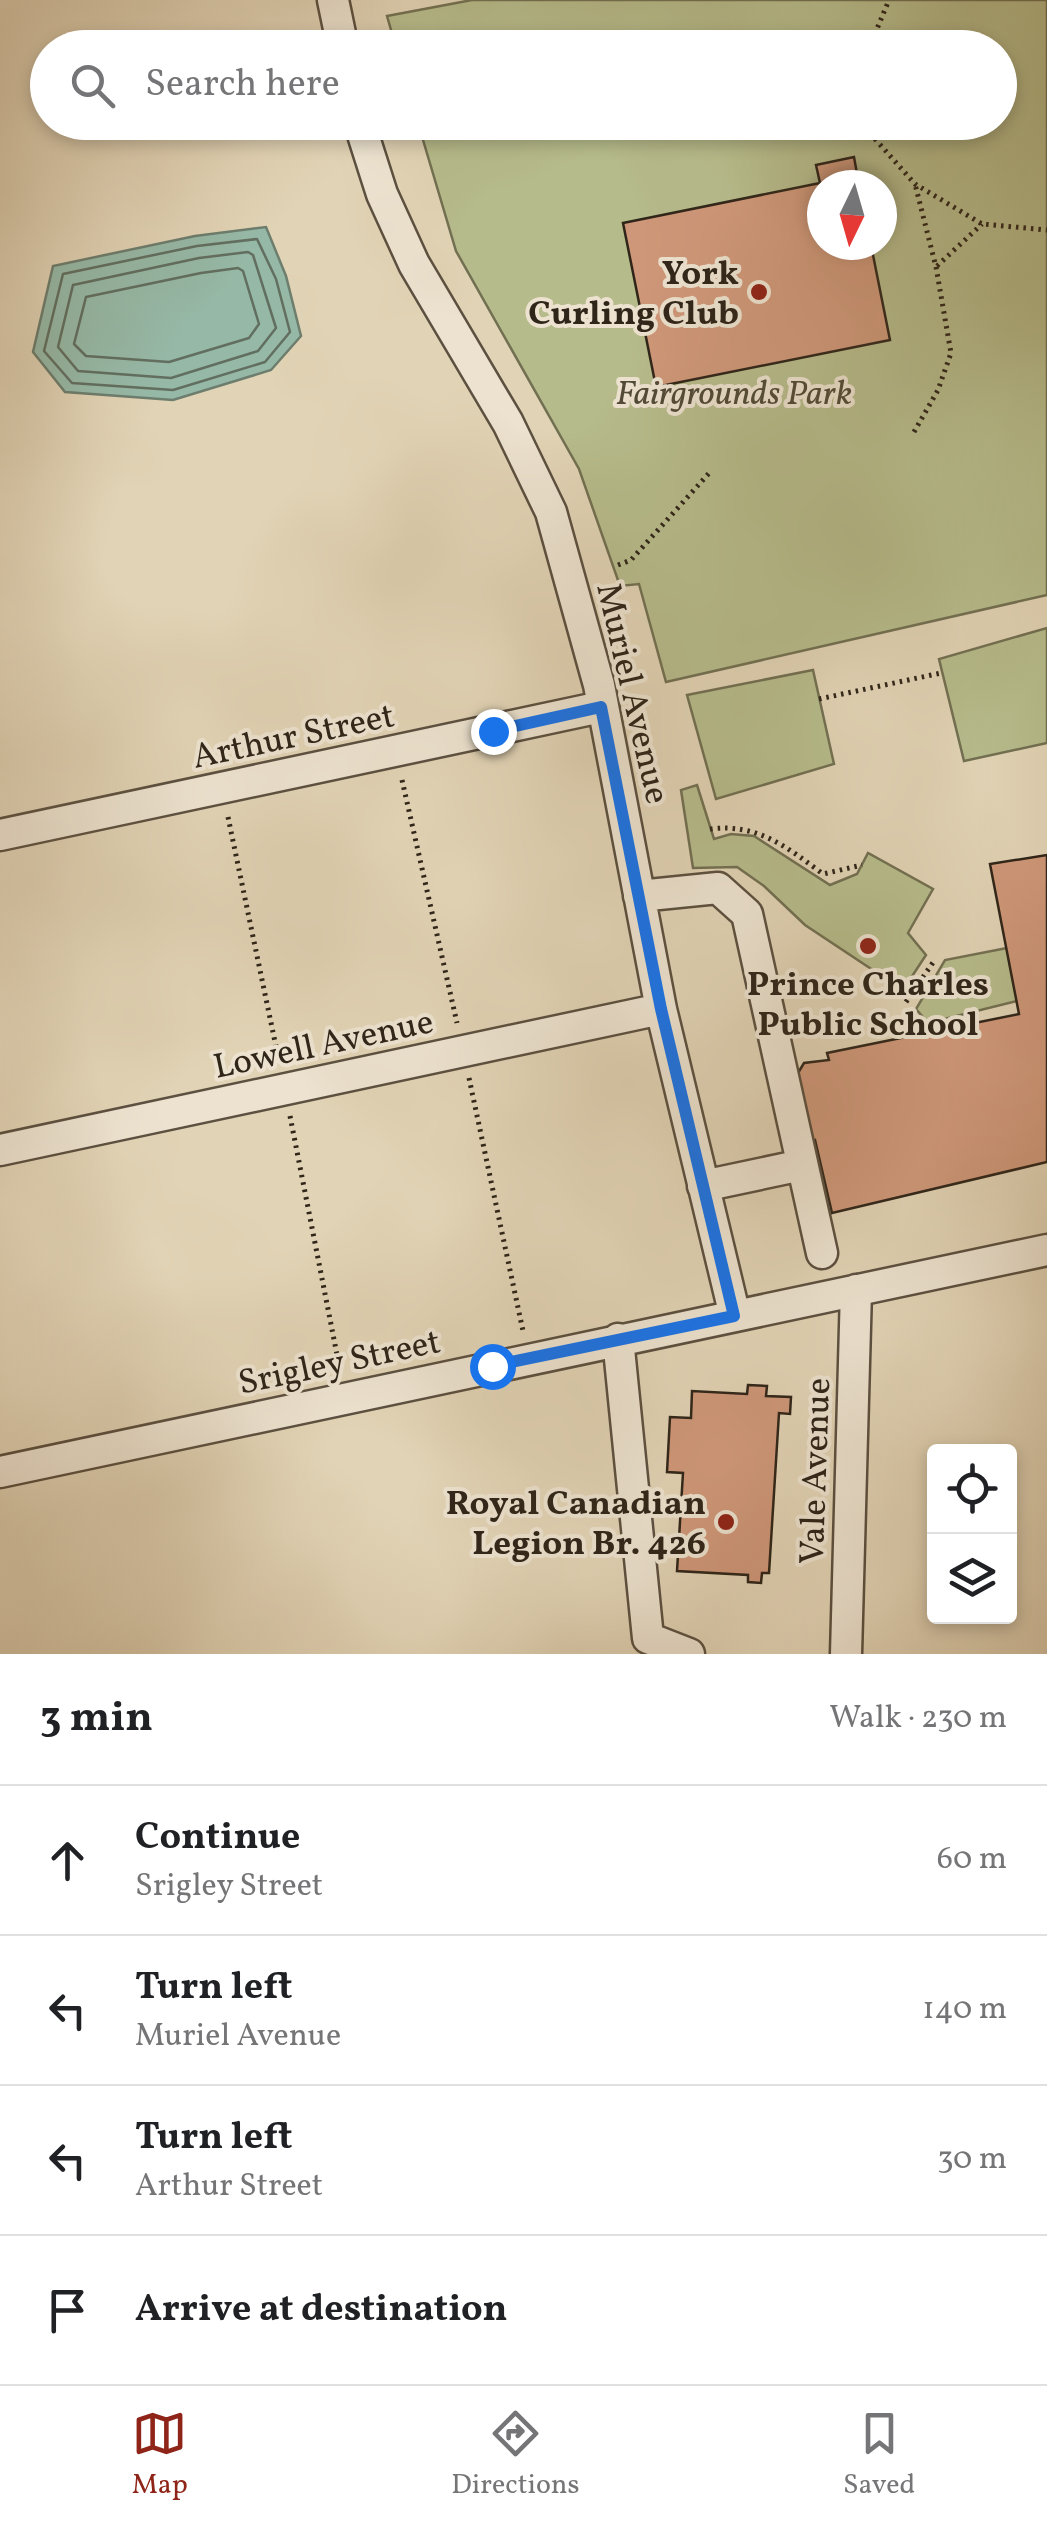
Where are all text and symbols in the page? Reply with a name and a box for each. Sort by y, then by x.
search box [30,30,1017,140]
icon: search [65,58,120,113]
text: Search here [145,59,340,112]
north arrow [807,170,897,260]
place label: York Curling Club [528,251,739,339]
marker: York Curling Club [748,281,770,303]
park label: Fairgrounds Park [616,371,852,419]
street label: Muriel Avenue [582,578,680,809]
street label: Arthur Street [188,693,399,783]
route end [471,709,517,755]
marker: Prince Charles Public School [857,935,879,957]
place label: Prince Charles Public School [747,962,989,1050]
street label: Lowell Avenue [209,999,438,1093]
street label: Srigley Street [234,1319,445,1409]
route start [470,1344,516,1390]
street label: Vale Avenue [790,1377,844,1565]
map controls [927,1444,1017,1624]
button: locate [927,1444,1017,1534]
place label: Royal Canadian Legion Br. 426 [446,1481,706,1569]
marker: Royal Canadian Legion Br. 426 [715,1511,737,1533]
button: layers [927,1534,1017,1624]
text: 3 min [40,1690,153,1749]
text: Walk · 230 m [829,1697,1007,1741]
text: Continue [135,1812,300,1865]
icon: ahead [40,1833,95,1888]
text: 60 m [937,1838,1007,1882]
text: Srigley Street [135,1865,323,1909]
text: Turn left [135,1962,292,2015]
icon: left [40,1983,95,2038]
text: 140 m [922,1988,1007,2032]
text: Muriel Avenue [135,2015,341,2059]
text: Turn left [135,2112,292,2165]
icon: left [40,2133,95,2188]
text: 30 m [937,2138,1007,2182]
text: Arthur Street [135,2165,323,2209]
icon: arrive [40,2283,95,2338]
text: Arrive at destination [135,2284,508,2337]
tab: Map [132,2406,188,2505]
tab: Directions [451,2406,580,2505]
tab: Saved [843,2406,915,2505]

